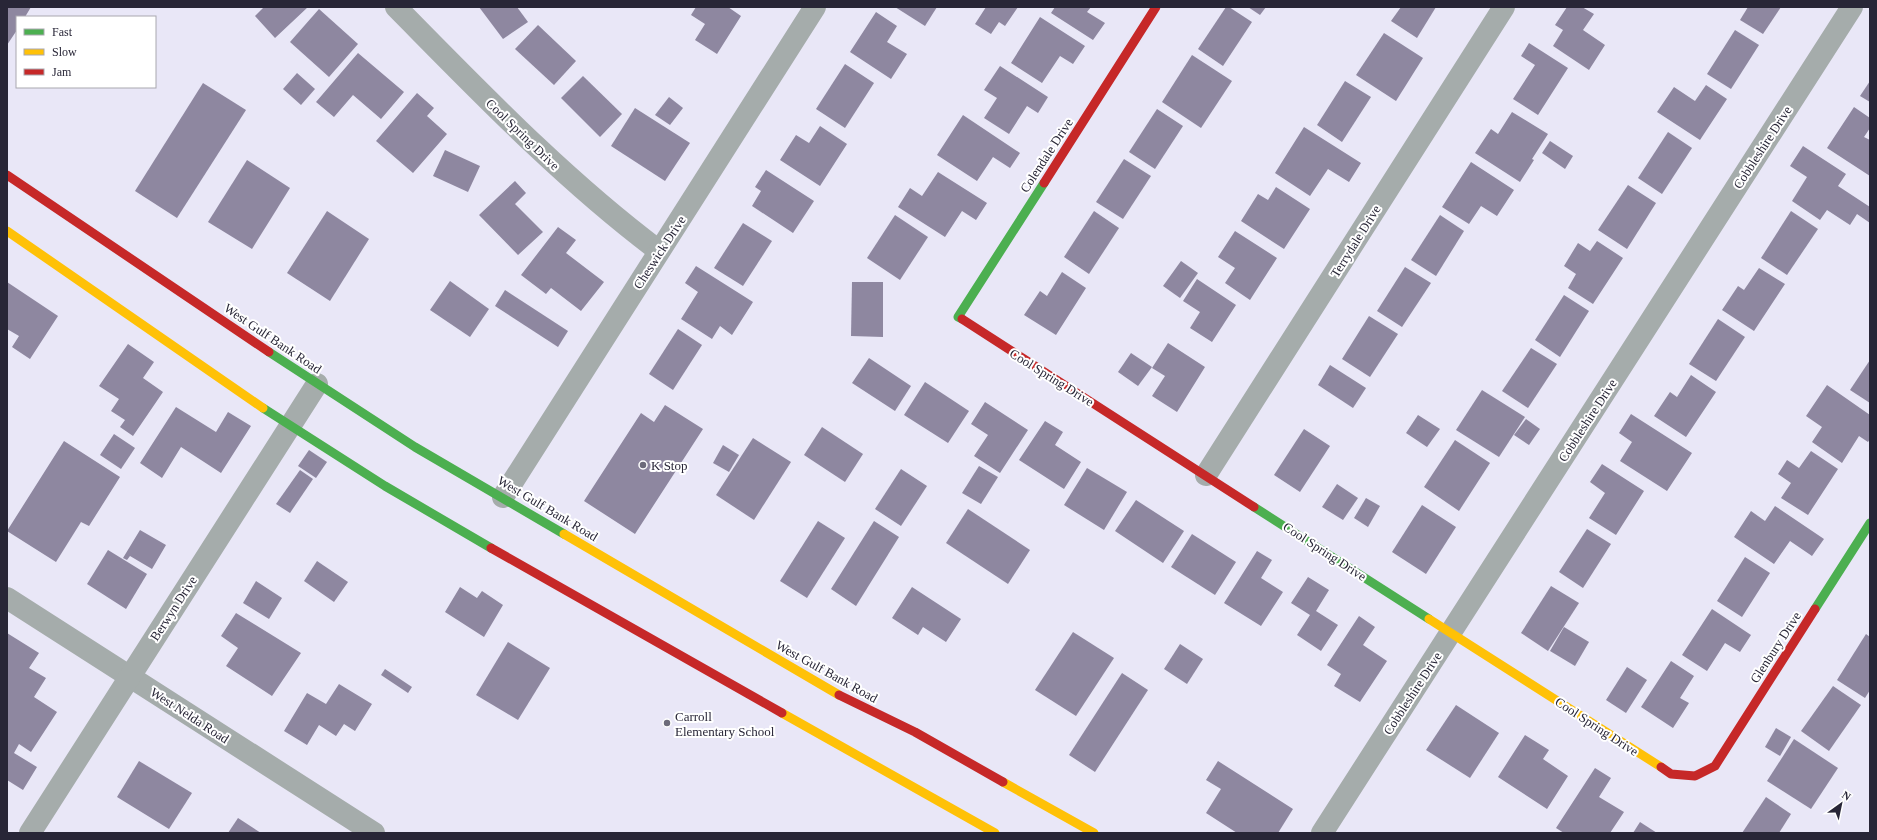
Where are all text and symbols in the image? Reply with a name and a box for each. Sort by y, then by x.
legend [16,16,156,88]
text: Fast [52,25,73,39]
text: Slow [52,45,77,59]
text: Jam [52,65,72,79]
street label: Cool Spring Drive [483,96,563,173]
street label: Cobbleshire Drive [1730,103,1795,191]
street label: Colendale Drive [1017,115,1076,195]
street label: Terrydale Drive [1327,202,1384,280]
street label: Cheswick Drive [630,213,689,292]
street label: West Gulf Bank Road [221,300,325,377]
street label: Cool Spring Drive [1007,346,1097,409]
street label: Cobbleshire Drive [1555,376,1620,464]
place label: K Stop [651,458,687,473]
marker: K Stop [638,460,648,470]
street label: West Gulf Bank Road [495,473,601,545]
street label: Cool Spring Drive [1280,519,1369,584]
street label: Berwyn Drive [147,573,200,643]
street label: Glenbury Drive [1747,609,1804,686]
street label: West Gulf Bank Road [773,637,881,706]
street label: Cobbleshire Drive [1380,649,1445,737]
street label: West Nelda Road [148,684,232,747]
street label: Cool Spring Drive [1552,694,1641,759]
place label: Carroll Elementary School [675,709,775,739]
marker: Carroll Elementary School [662,718,672,728]
north arrow [1821,784,1861,824]
text: N [1840,788,1853,803]

